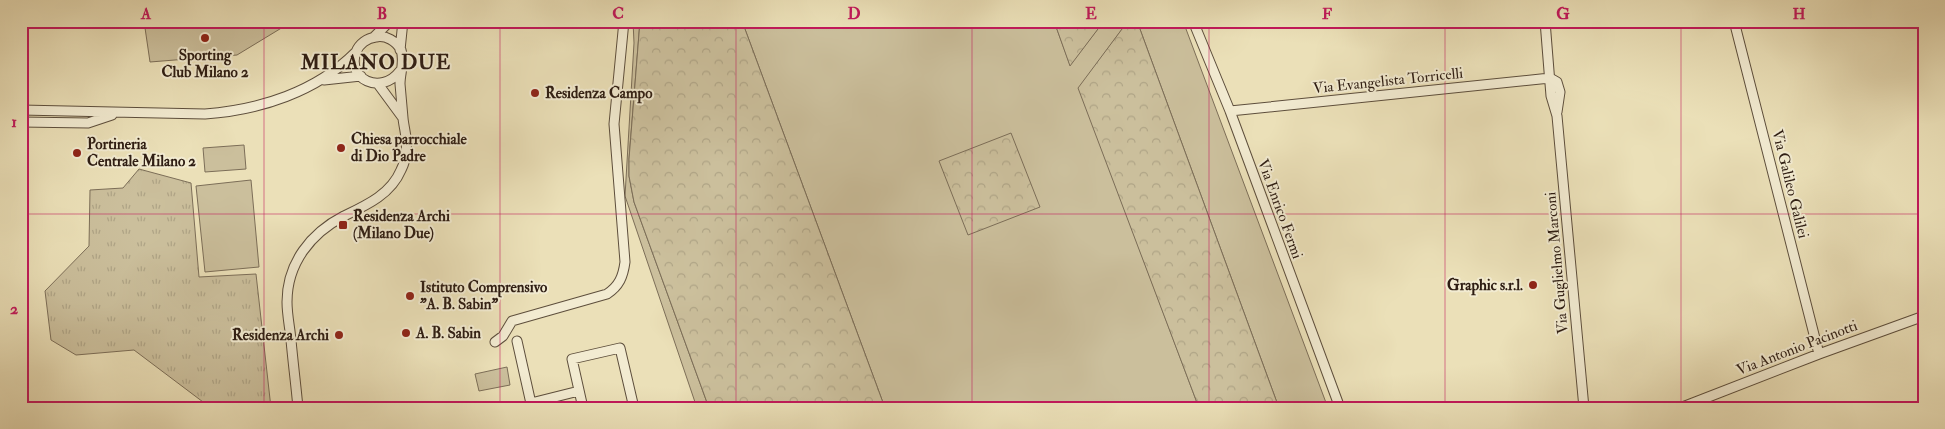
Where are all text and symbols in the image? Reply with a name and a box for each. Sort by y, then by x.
text: A [140,4,152,24]
text: B [377,4,387,24]
text: C [612,4,624,24]
text: D [847,4,861,24]
text: E [1085,4,1097,24]
text: F [1322,4,1332,24]
text: G [1556,4,1570,24]
text: H [1792,4,1806,24]
marker: Sporting Club Milano 2 [199,32,211,44]
place label: Sporting Club Milano 2 [161,46,249,82]
district label: MILANO DUE [300,50,451,75]
street label: Via Evangelista Torricelli [1312,64,1464,98]
place label: Residenza Campo [545,84,653,104]
marker: Residenza Campo [529,87,541,99]
text: 1 [11,112,17,132]
street label: Via Galileo Galilei [1767,128,1813,240]
place label: Chiesa parrocchiale di Dio Padre [351,130,467,166]
place label: Portineria Centrale Milano 2 [87,135,196,171]
marker: Chiesa parrocchiale di Dio Padre [335,142,347,154]
marker: Portineria Centrale Milano 2 [71,147,83,159]
street label: Via Enrico Fermi [1253,156,1307,262]
street label: Via Guglielmo Marconi [1541,191,1573,335]
place label: Residenza Archi (Milano Due) [353,207,450,243]
marker: Residenza Archi (Milano Due) [337,219,349,231]
place label: Graphic s.r.l. [1447,276,1523,296]
place label: Istituto Comprensivo "A. B. Sabin" [420,278,548,314]
marker: Graphic s.r.l. [1527,279,1539,291]
marker: Istituto Comprensivo "A. B. Sabin" [404,290,416,302]
text: 2 [10,299,18,319]
street label: Via Antonio Pacinotti [1734,316,1860,380]
place label: A. B. Sabin [415,324,481,343]
place label: Residenza Archi [232,326,329,345]
marker: A. B. Sabin [400,327,412,339]
marker: Residenza Archi [333,329,345,341]

